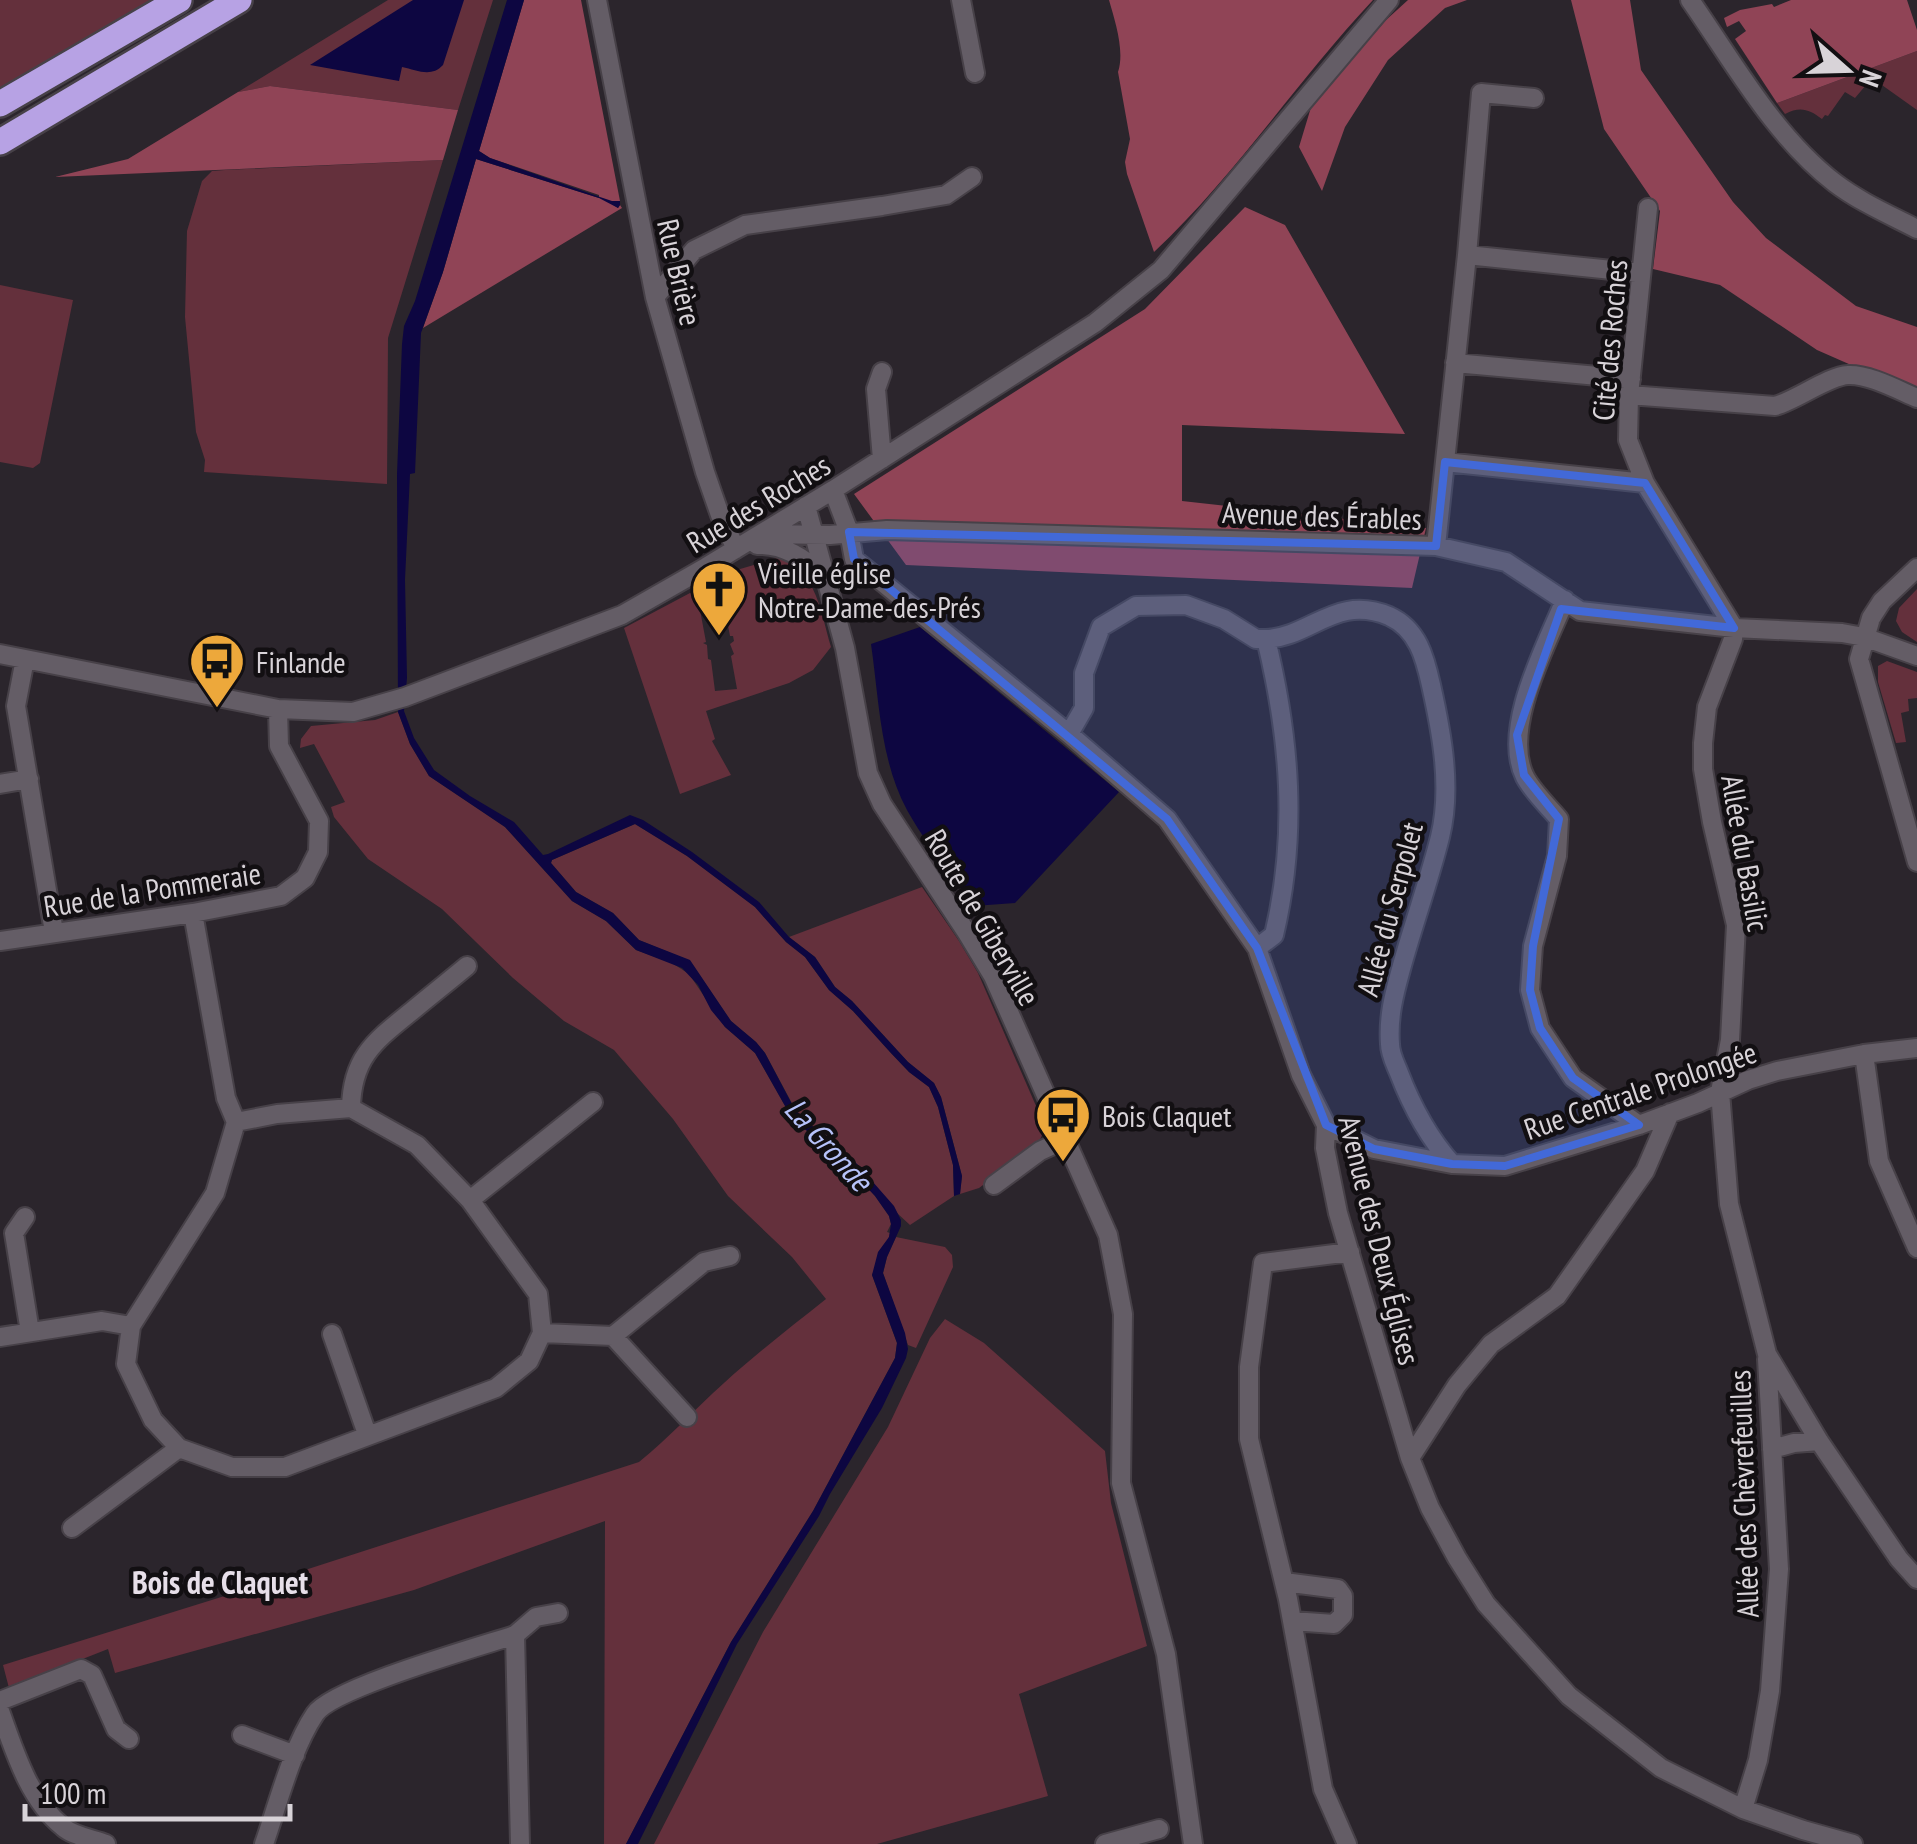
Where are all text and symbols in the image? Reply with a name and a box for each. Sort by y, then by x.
north arrow [1797,20,1897,120]
text: N [1851,65,1891,92]
street label: Rue Brière [649,215,711,329]
street label: Cité des Roches [1583,258,1635,422]
street label: Rue des Roches [679,445,837,561]
street label: Avenue des Érables [1222,492,1422,538]
place label: Vieille église Notre-Dame-des-Prés [757,553,981,626]
church icon: Vieille église Notre-Dame-des-Prés [689,559,749,638]
bus stop icon: Finlande [187,631,247,710]
place label: Finlande [256,642,346,681]
street label: Allée du Basilic [1713,772,1779,935]
street label: Allée du Serpolet [1347,817,1431,1000]
street label: Route de Giberville [917,822,1049,1012]
street label: Rue de la Pommeraie [41,853,263,925]
street label: Rue Centrale Prolongée [1519,1032,1761,1148]
bus stop icon: Bois Claquet [1033,1085,1093,1164]
water label: La Gronde [776,1088,883,1201]
place label: Bois Claquet [1102,1096,1232,1135]
street label: Avenue des Deux Églises [1330,1111,1430,1369]
street label: Allée des Chèvrefeuilles [1719,1369,1767,1619]
district label: Bois de Claquet [132,1561,309,1603]
scale bar [25,1759,290,1821]
text: 100 m [40,1773,106,1812]

